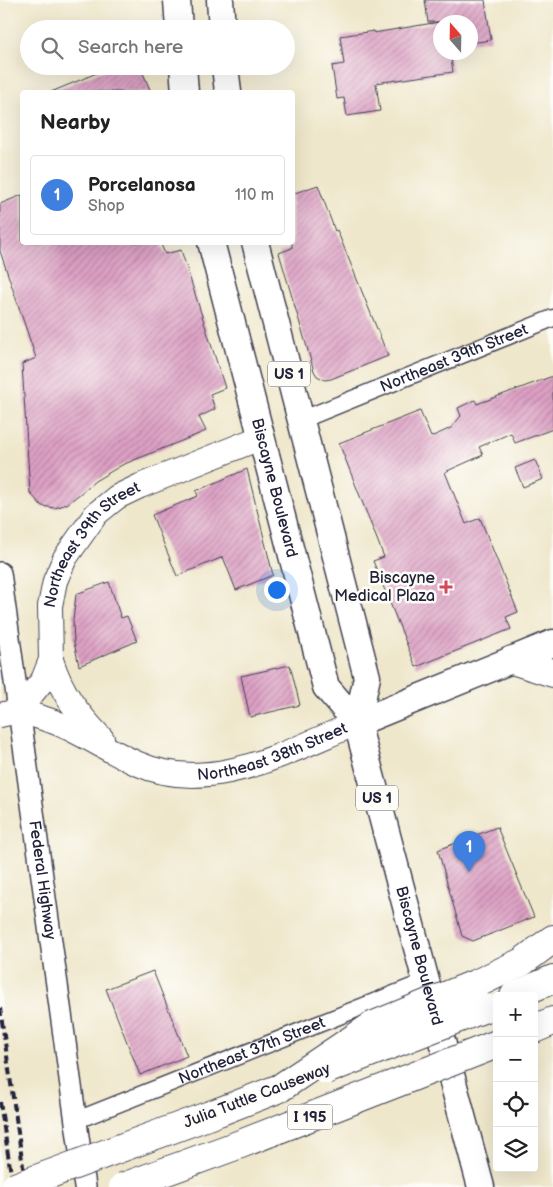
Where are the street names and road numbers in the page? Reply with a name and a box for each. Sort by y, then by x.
street label: Northeast 39th Street [377,320,531,396]
road number: US 1 [268,362,310,386]
street label: Biscayne Boulevard [247,416,302,560]
street label: Northeast 39th Street [40,478,143,609]
street label: Northeast 38th Street [196,719,350,785]
road number: US 1 [356,786,398,810]
street label: Federal Highway [25,819,60,942]
street label: Biscayne Boulevard [392,884,447,1027]
street label: Northeast 37th Street [176,1013,328,1088]
street label: Julia Tuttle Causeway [181,1059,334,1133]
road number: I 195 [288,1104,332,1130]

